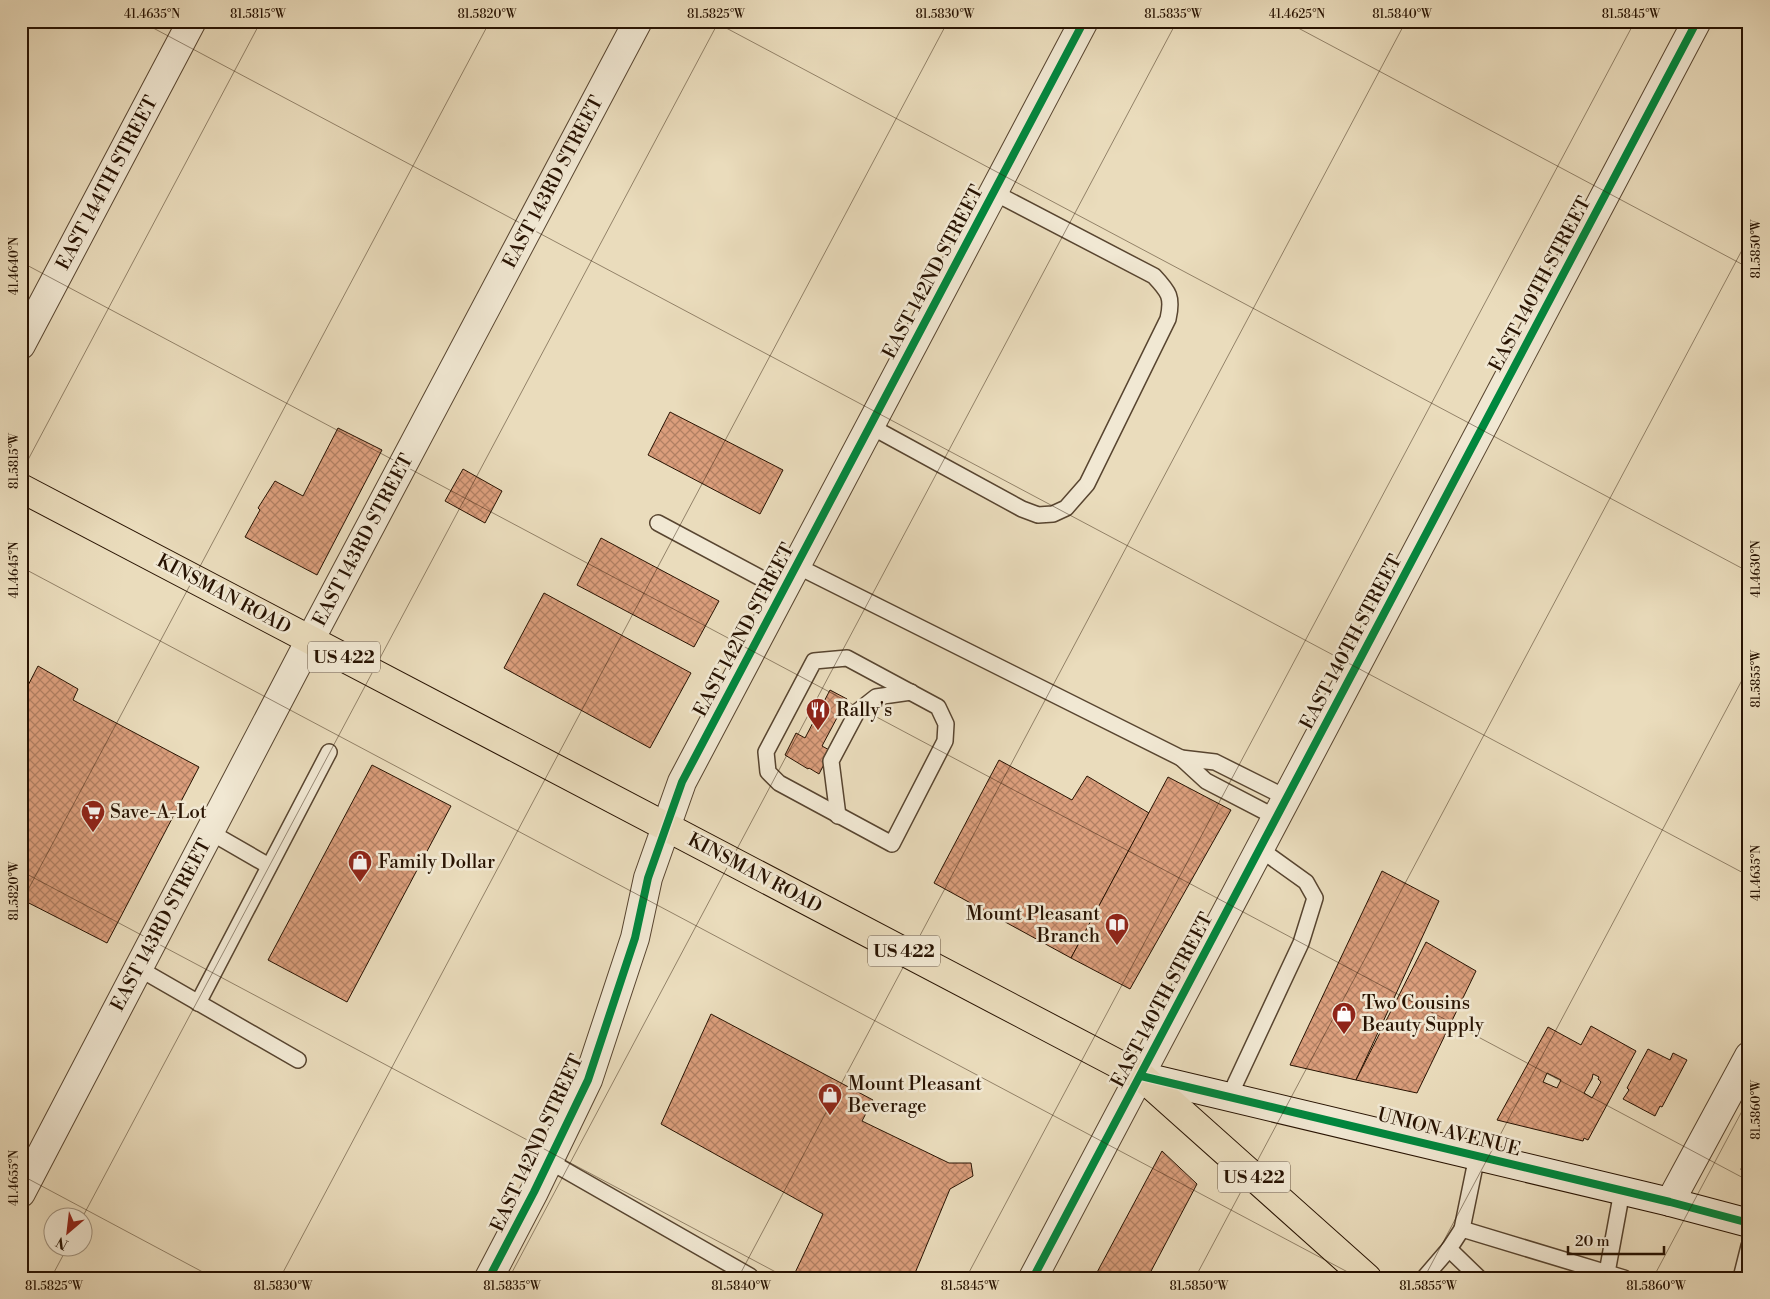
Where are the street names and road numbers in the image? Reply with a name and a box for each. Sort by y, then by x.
street label: EAST 144TH STREET [51,92,163,274]
street label: EAST 143RD STREET [497,92,609,272]
street label: EAST 142ND STREET [877,181,989,363]
street label: EAST 140TH STREET [1484,192,1596,376]
street label: EAST 143RD STREET [307,450,419,630]
street label: EAST 142ND STREET [688,539,800,721]
street label: KINSMAN ROAD [153,549,295,639]
street label: EAST 140TH STREET [1295,550,1407,734]
road number: US 422 [308,642,380,672]
street label: KINSMAN ROAD [684,828,826,918]
street label: EAST 143RD STREET [105,835,217,1015]
street label: EAST 140TH STREET [1106,908,1218,1092]
road number: US 422 [868,936,940,966]
street label: EAST 142ND STREET [485,1050,589,1236]
street label: UNION AVENUE [1375,1103,1523,1161]
road number: US 422 [1218,1162,1290,1192]

